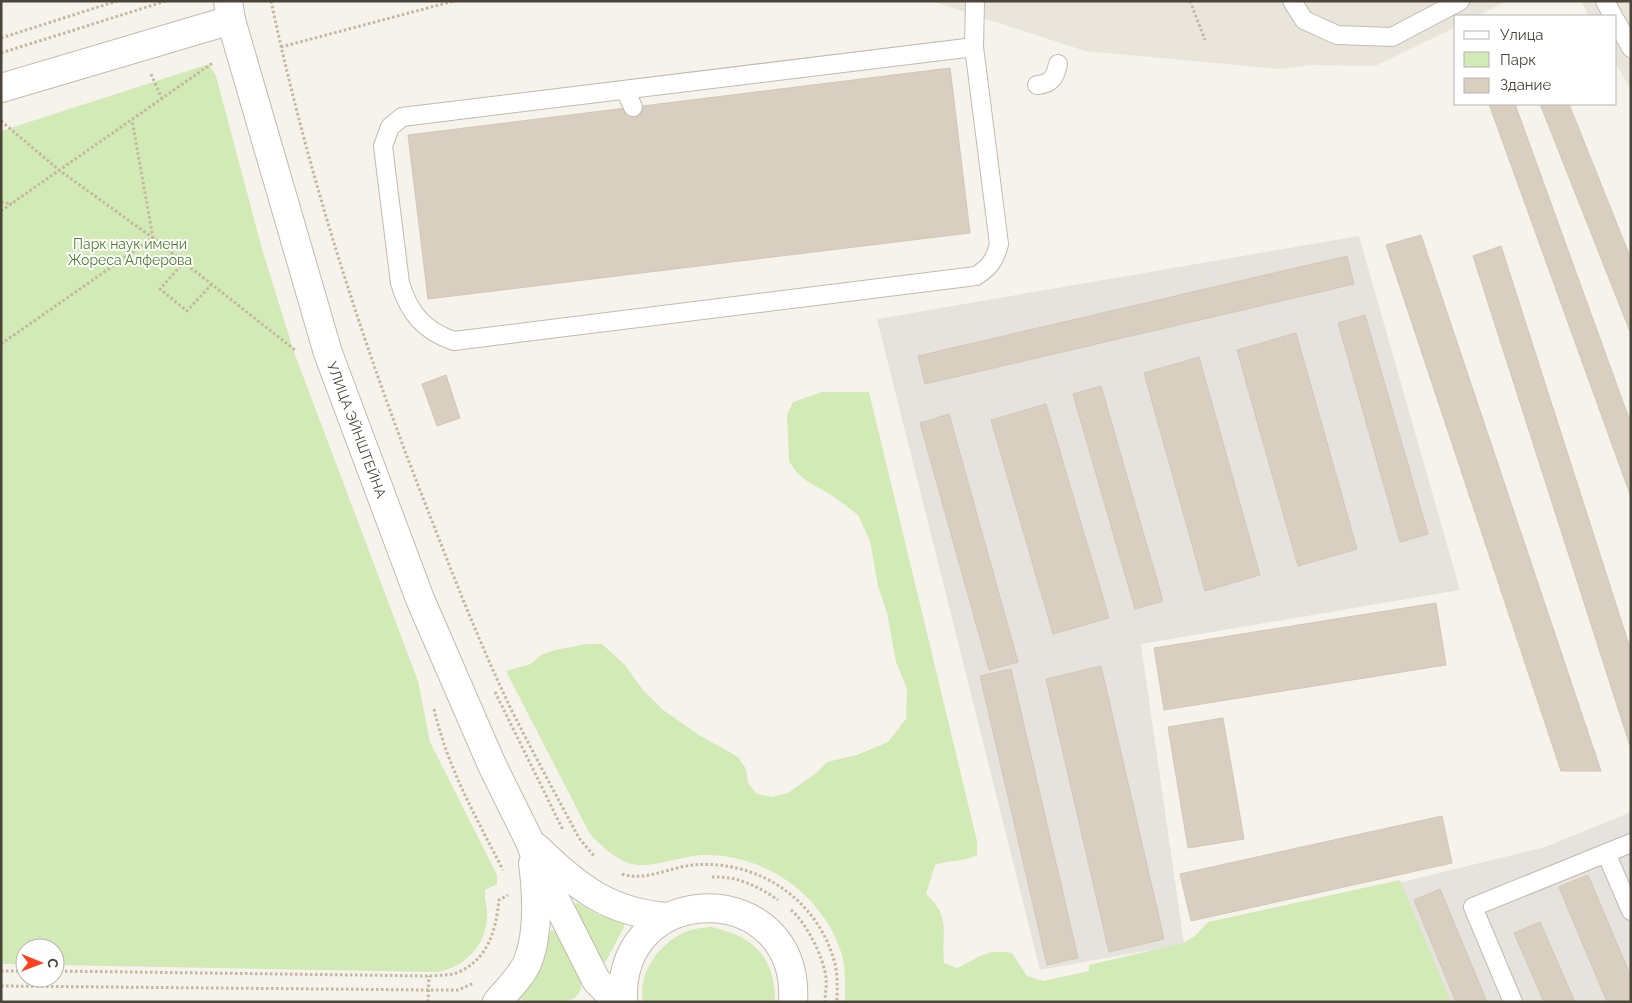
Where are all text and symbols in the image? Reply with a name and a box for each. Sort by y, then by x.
legend [1454,15,1617,105]
text: Улица [1500,26,1544,44]
text: Парк [1500,51,1536,69]
text: Здание [1500,76,1552,94]
park label: Парк наук имени Жореса Алферова [68,236,192,268]
street label: УЛИЦА ЭЙНШТЕЙНА [324,359,390,501]
north arrow [15,938,65,988]
text: С [45,958,61,969]

